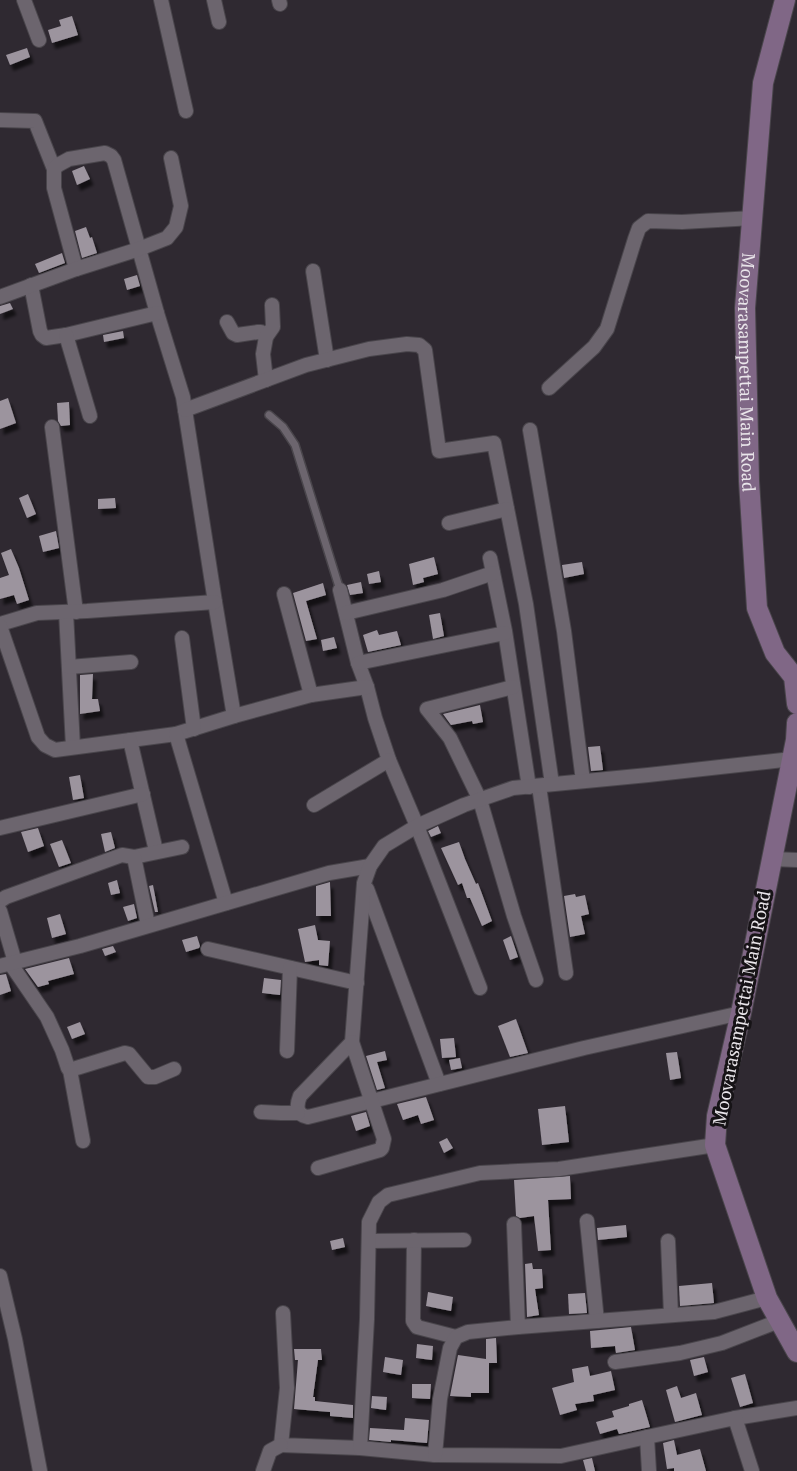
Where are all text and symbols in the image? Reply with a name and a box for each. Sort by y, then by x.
street label: Moovarasampettai Main Road [733,252,762,493]
street label: Moovarasampettai Main Road [706,889,776,1127]

